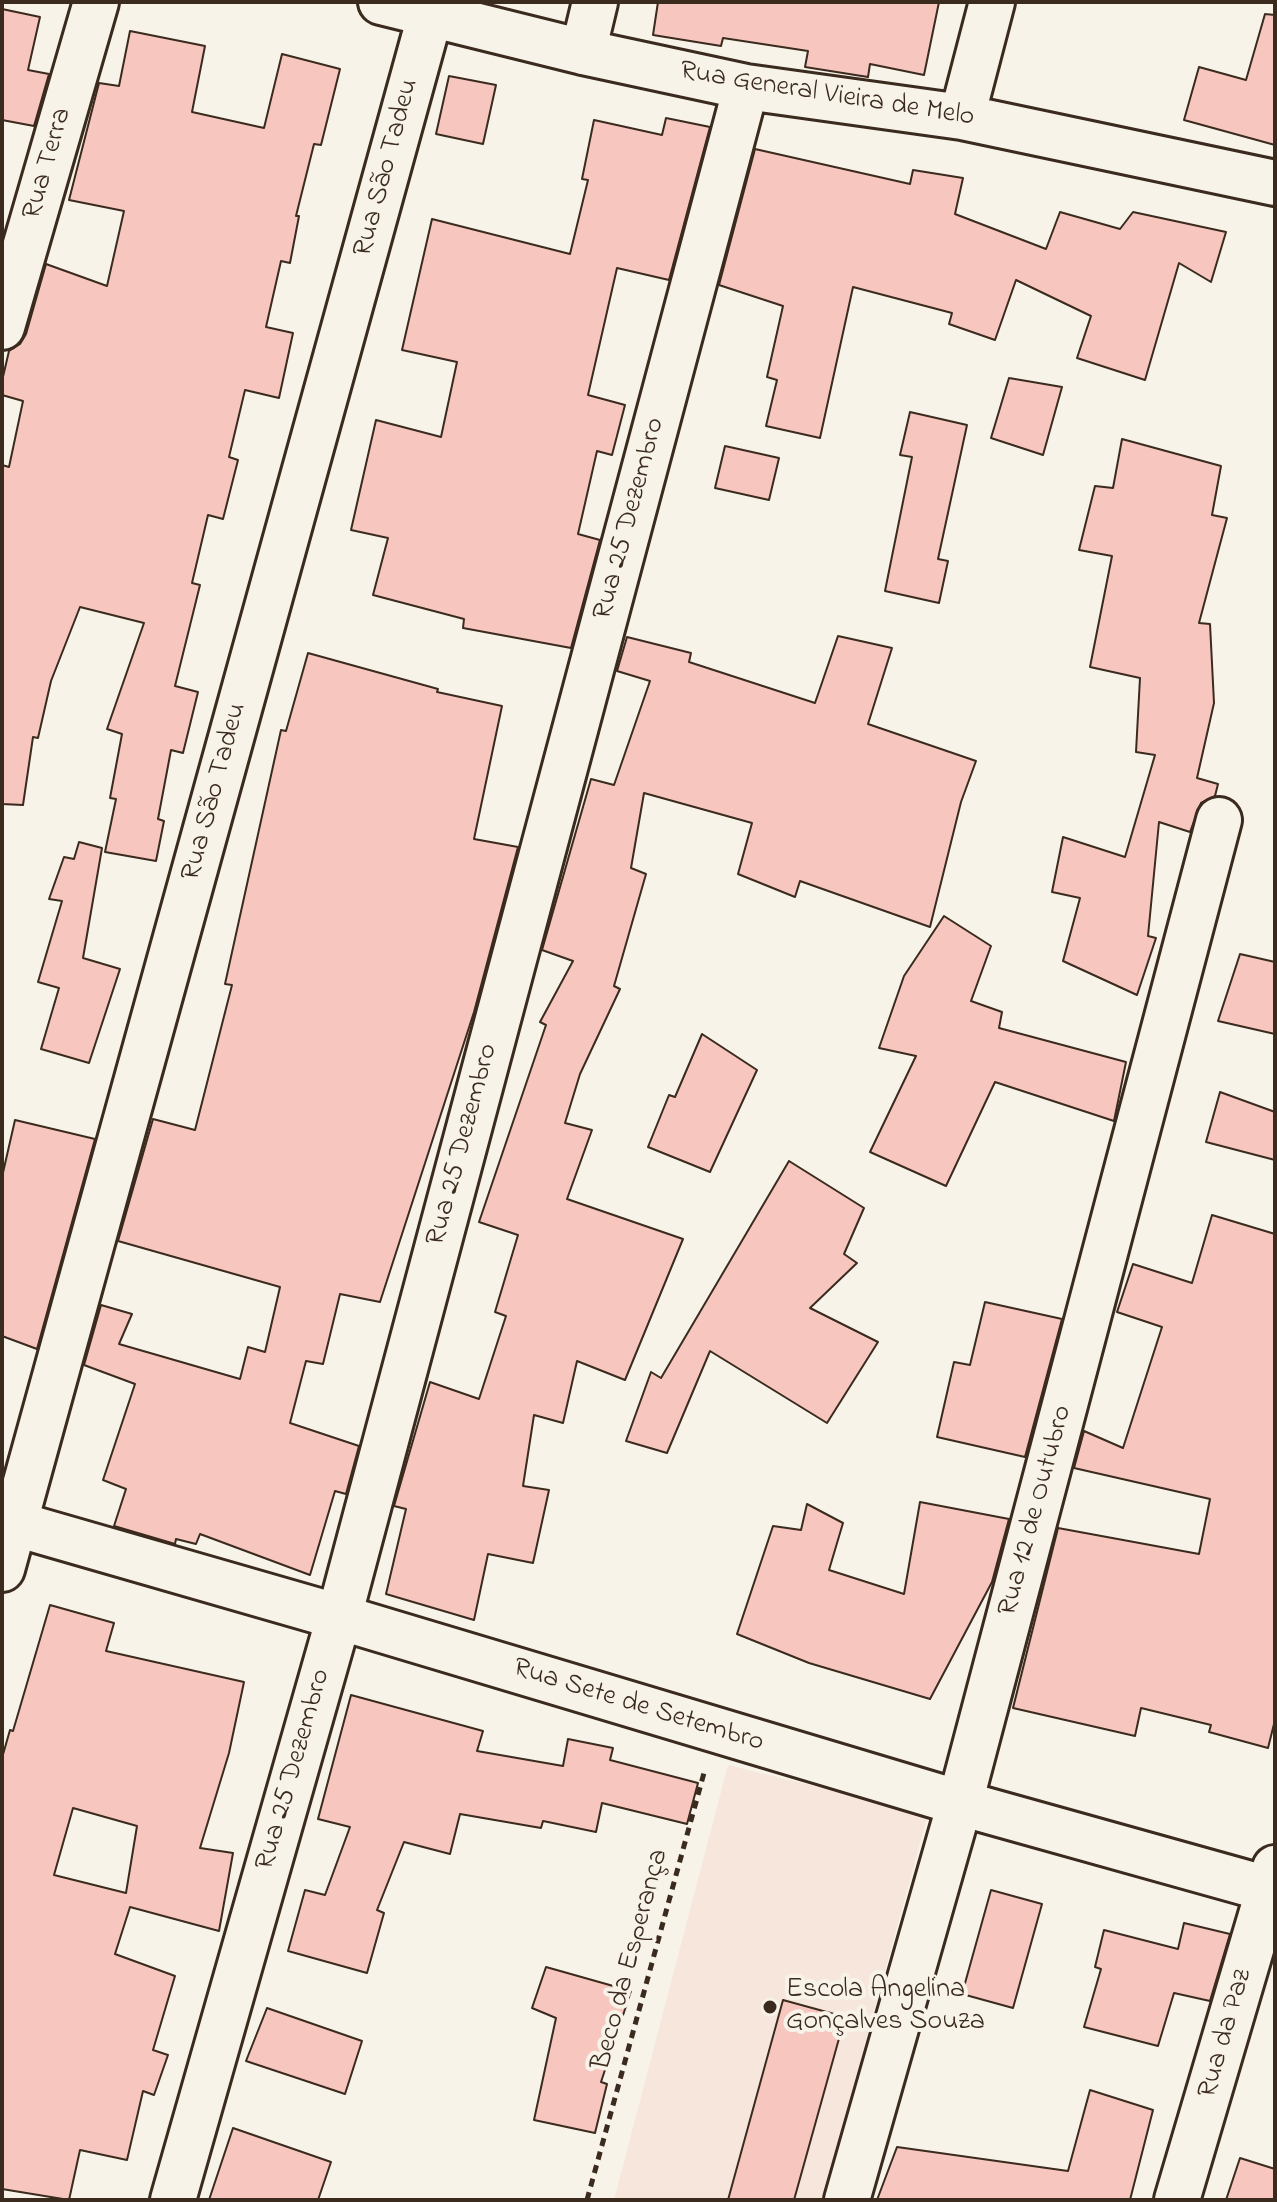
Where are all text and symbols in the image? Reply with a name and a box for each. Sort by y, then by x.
street label: Rua General Vieira de Melo [677,56,977,136]
street label: Rua São Tadeu [348,75,428,261]
street label: Rua Terra [17,104,81,224]
street label: Rua 25 Dezembro [588,414,674,624]
street label: Rua São Tadeu [176,699,256,885]
street label: Rua 25 Dezembro [421,1040,507,1250]
street label: Rua 12 de Outubro [993,1402,1081,1620]
street label: Rua Sete de Setembro [509,1653,767,1761]
street label: Rua 25 Dezembro [250,1666,340,1874]
street label: Beco da Esperança [586,1846,678,2074]
street label: Rua da Paz [1193,1966,1261,2102]
place label: Escola Angelina Gonçalves Souza [786,1974,985,2040]
marker: Escola Angelina Gonçalves Souza [761,1998,779,2016]

